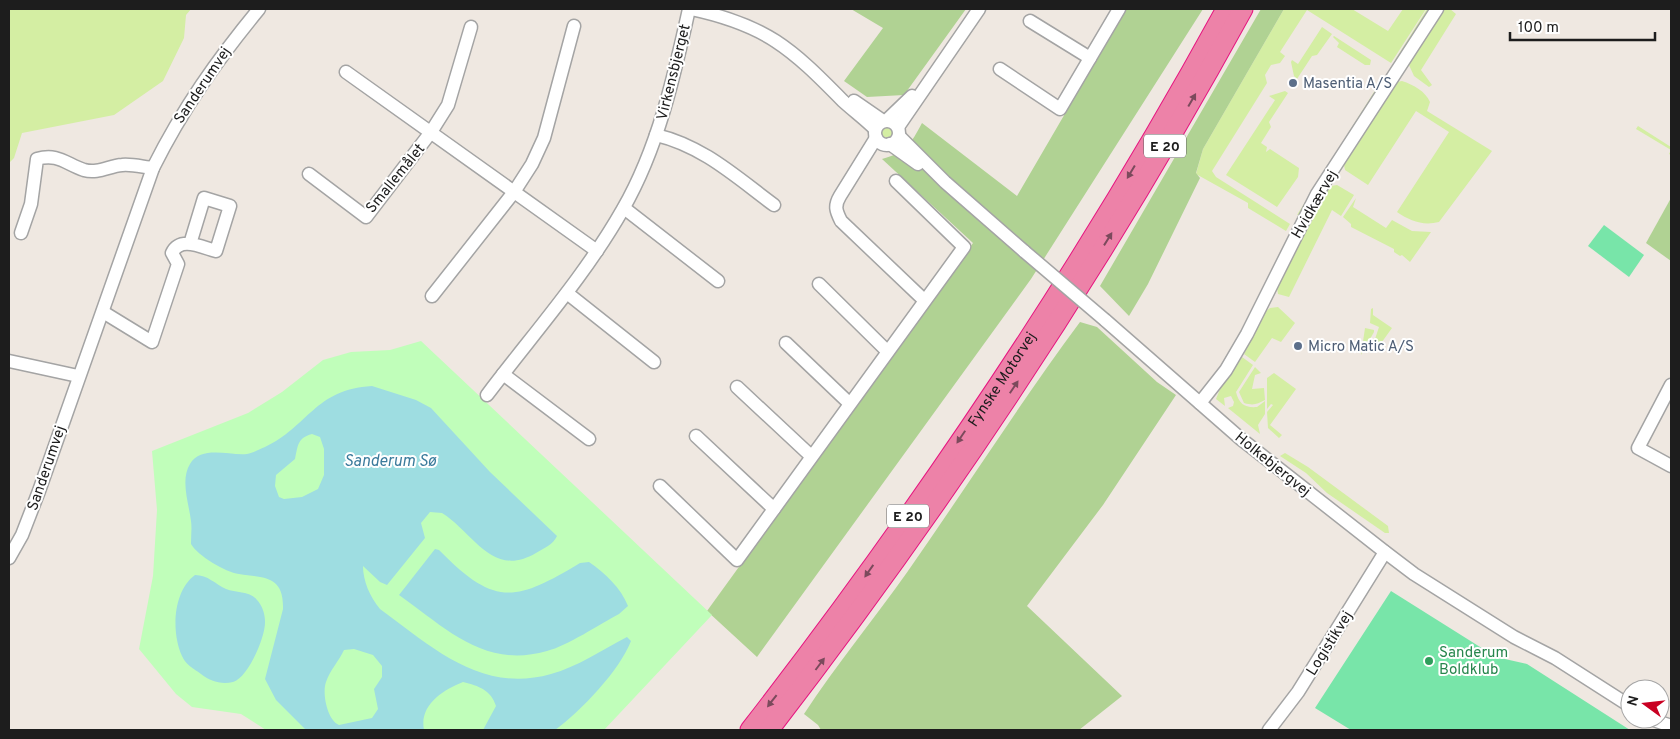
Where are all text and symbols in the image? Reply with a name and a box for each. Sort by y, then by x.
scale bar [1510,10,1655,42]
text: 100 m [1518,19,1559,38]
street label: Virkensbjerget [653,22,696,122]
street label: Sanderumvej [171,44,236,128]
place label: Masentia A/S [1303,75,1392,94]
marker: Masentia A/S [1287,77,1299,89]
one-way arrow [1188,92,1196,107]
road number: E 20 [1144,134,1186,158]
street label: Smallemålet [362,140,430,218]
one-way arrow [1127,165,1136,178]
street label: Hvidkærvej [1288,167,1343,243]
one-way arrow [1104,232,1113,245]
street label: Fynske Motorvej [965,329,1041,431]
place label: Micro Matic A/S [1308,338,1414,357]
marker: Micro Matic A/S [1292,340,1304,352]
one-way arrow [1009,380,1019,394]
street label: Sanderumvej [24,423,71,514]
street label: Holkebjergvej [1230,429,1314,502]
one-way arrow [956,430,966,444]
water label: Sanderum Sø [344,452,438,472]
road number: E 20 [887,504,929,528]
one-way arrow [864,564,874,578]
street label: Logistikvej [1303,608,1358,680]
place label: Sanderum Boldklub [1439,644,1508,680]
marker: Sanderum Boldklub [1423,655,1435,667]
one-way arrow [815,657,825,671]
north arrow [1620,679,1670,729]
text: N [1624,694,1643,708]
one-way arrow [767,695,777,708]

